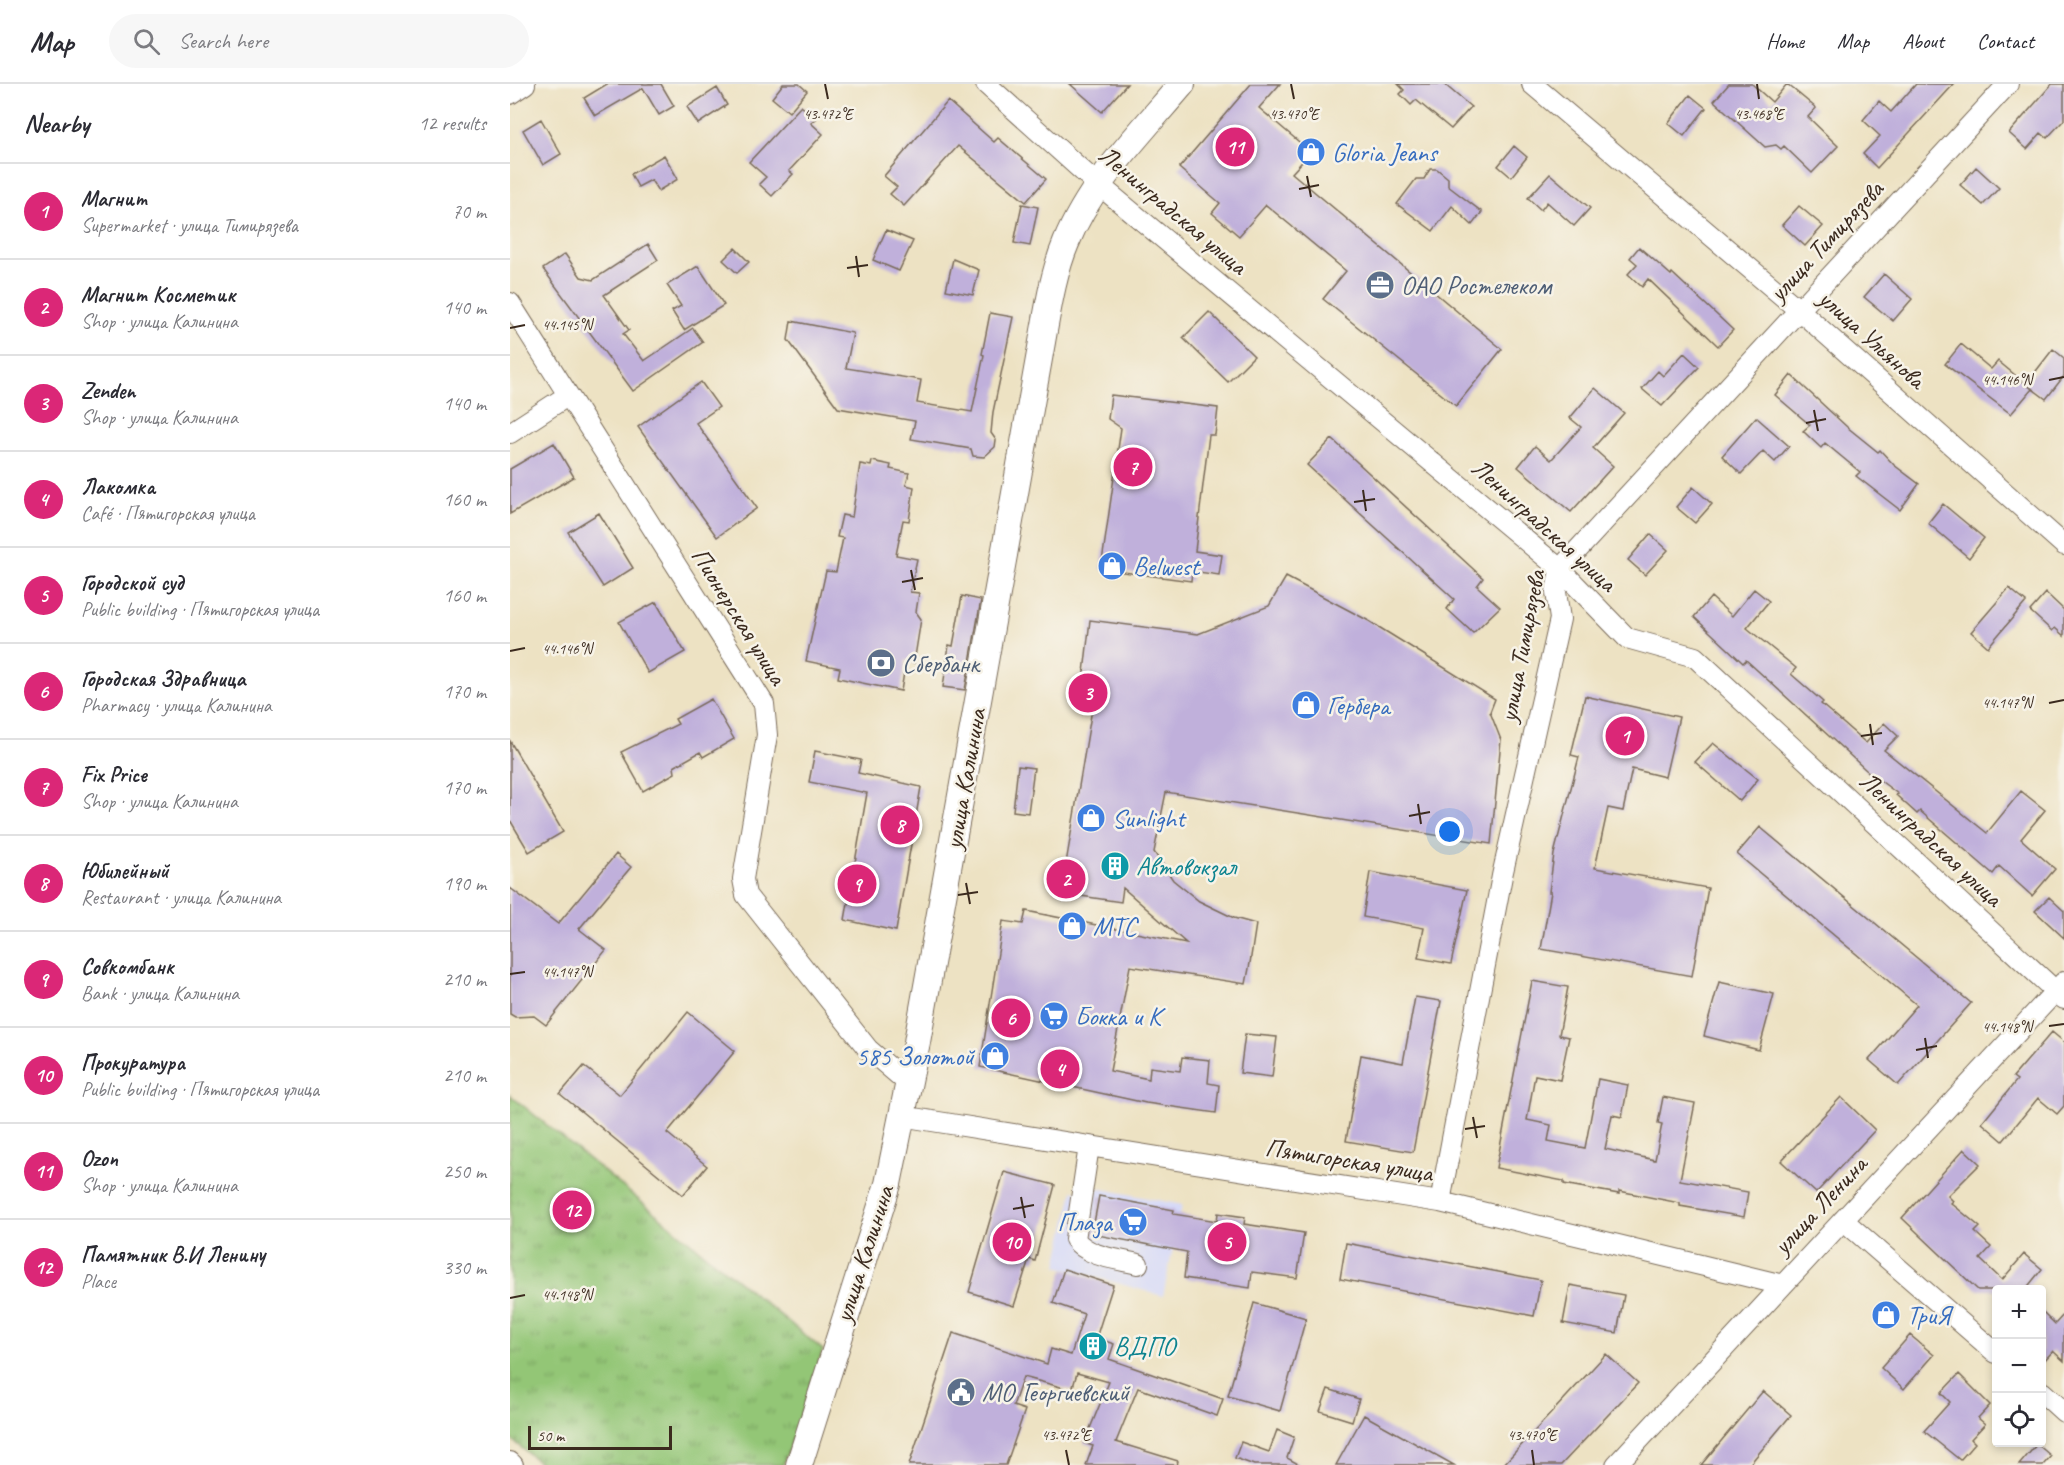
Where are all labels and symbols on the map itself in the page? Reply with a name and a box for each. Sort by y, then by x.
text: 43.472°E [804,105,855,124]
text: 43.470°E [1270,105,1321,124]
text: 43.468°E [1735,105,1786,124]
pin: 11 [1216,124,1254,170]
shop icon: Gloria Jeans [1295,136,1327,168]
place label: Gloria Jeans [1332,136,1439,169]
street label: Ленинградская улица [1092,138,1255,283]
street label: улица Тимирязева [1760,172,1892,310]
office icon: ОАО Ростелеком [1364,269,1396,301]
place label: ОАО Ростелеком [1401,269,1553,302]
street label: улица Ульянова [1810,281,1934,397]
text: 44.145°N [542,316,595,335]
text: 44.146°N [1982,371,2035,390]
pin: 7 [1114,444,1152,490]
street label: Ленинградская улица [1465,451,1625,600]
street label: Пионерская улица [684,541,795,692]
shop icon: Belwest [1096,550,1128,582]
place label: Belwest [1133,550,1201,583]
street label: улица Тимирязева [1491,566,1553,727]
text: 44.146°N [542,640,595,659]
bank icon: Сбербанк [865,647,897,679]
place label: Сбербанк [902,647,982,680]
pin: 3 [1068,670,1108,716]
shop icon: Гербера [1290,689,1322,721]
place label: Гербера [1327,689,1392,722]
text: 44.147°N [1982,694,2035,713]
street label: улица Калинина [936,705,994,854]
pin: 1 [1606,714,1644,758]
street label: Ленинградская улица [1852,764,2011,915]
pin: 8 [880,802,920,848]
shop icon: Sunlight [1075,802,1107,834]
place label: Sunlight [1112,802,1187,835]
your location [1435,817,1464,846]
building icon: Автовокзал [1099,850,1131,882]
place label: Автовокзал [1136,850,1238,883]
pin: 2 [1046,856,1086,902]
pin: 9 [838,862,876,906]
shop icon: МТС [1056,910,1088,942]
place label: МТС [1093,910,1140,943]
text: 44.147°N [542,963,595,982]
pin: 6 [992,996,1030,1040]
supermarket icon: Бокка и К [1038,1000,1070,1032]
place label: Бокка и К [1075,1000,1166,1033]
text: 44.148°N [1982,1018,2035,1037]
place label: 585 Золотой [856,1040,976,1073]
shop icon: 585 Золотой [979,1040,1011,1072]
pin: 4 [1040,1046,1080,1092]
street label: Пятигорская улица [1263,1131,1436,1190]
street label: улица Ленина [1764,1147,1876,1263]
street label: улица Калинина [826,1180,902,1328]
pin: 12 [552,1188,592,1232]
place label: Плаза [1057,1206,1114,1239]
supermarket icon: Плаза [1117,1206,1149,1238]
pin: 10 [992,1220,1032,1264]
pin: 5 [1208,1220,1246,1264]
text: 44.148°N [542,1286,595,1305]
shop icon: ТриЯ [1870,1299,1902,1331]
place label: ТриЯ [1907,1299,1954,1332]
building icon: ВДПО [1077,1330,1109,1362]
place label: ВДПО [1114,1330,1178,1363]
public building icon: МО Георгиевский [945,1376,977,1408]
place label: МО Георгиевский [982,1376,1132,1409]
scale bar [528,1423,672,1450]
text: 43.472°E [1042,1426,1093,1445]
text: 43.470°E [1508,1426,1559,1445]

